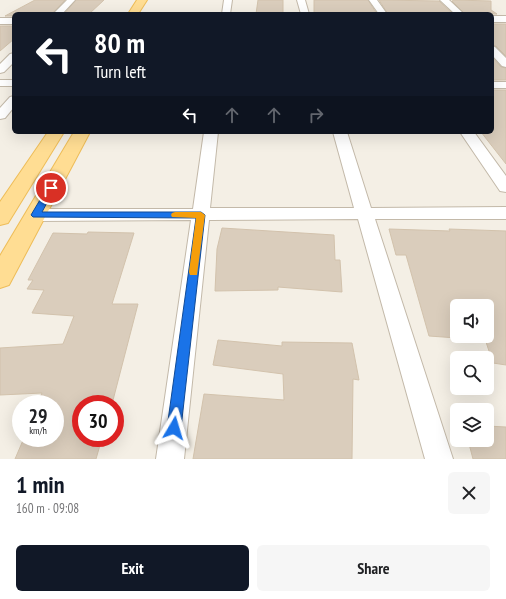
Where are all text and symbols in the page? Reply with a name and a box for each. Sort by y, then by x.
text: 80 m [94,24,145,61]
icon: left [28,28,80,80]
text: Turn left [94,60,146,83]
icon: left [179,104,201,126]
icon: ahead [221,104,243,126]
icon: ahead [263,104,285,126]
icon: right [305,104,327,126]
pin [34,171,68,205]
icon: arrive [40,177,62,199]
map controls [450,299,494,447]
button: sound [450,299,494,343]
button: search [450,351,494,395]
speed limit sign: 30 [72,395,124,447]
text: 29 [28,403,48,429]
button: layers [450,403,494,447]
position arrow [153,407,195,449]
text: km/h [29,424,47,437]
text: 1 min [16,469,64,500]
button: close [448,472,490,514]
text: 160 m · 09:08 [16,500,79,517]
button: Exit [16,545,249,591]
button: Share [257,545,490,591]

